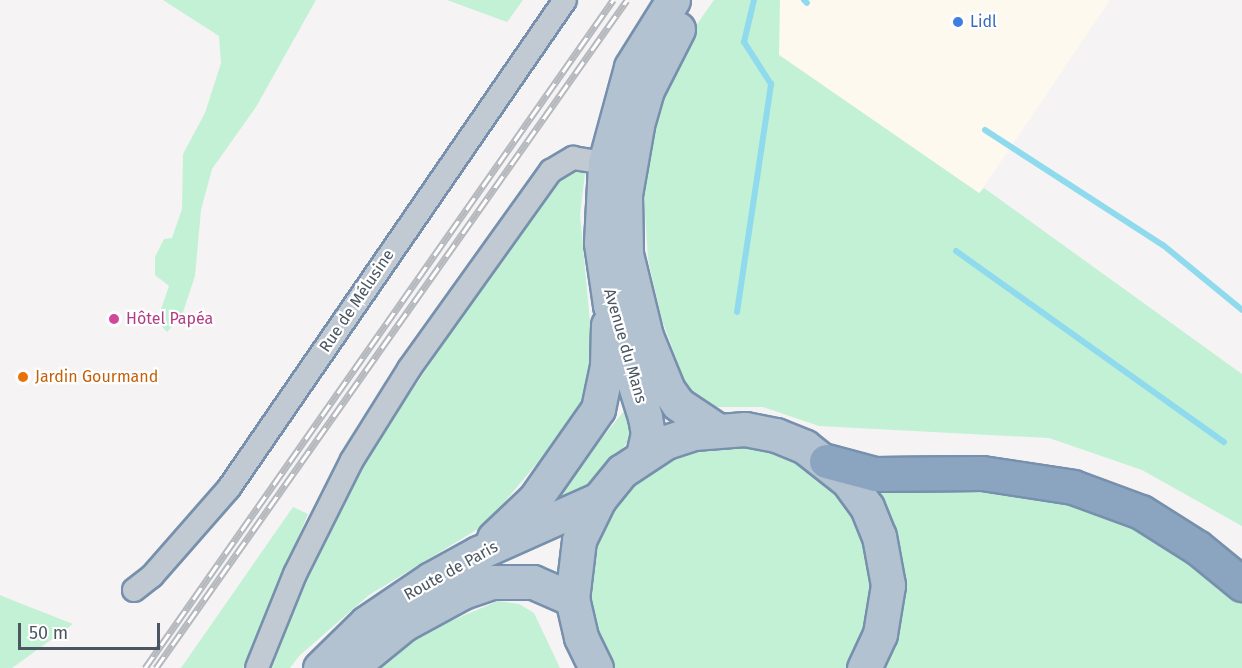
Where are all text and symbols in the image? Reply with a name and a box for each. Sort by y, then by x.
place label: Lidl [970,12,997,32]
marker: Lidl [951,15,965,29]
street label: Rue de Mélusine [316,246,398,356]
street label: Avenue du Mans [599,286,651,406]
place label: Hôtel Papéa [126,309,213,329]
marker: Hôtel Papéa [107,312,121,326]
place label: Jardin Gourmand [35,367,158,387]
marker: Jardin Gourmand [16,370,30,384]
street label: Route de Paris [401,537,501,605]
scale bar [21,611,164,649]
text: 50 m [29,622,68,644]

